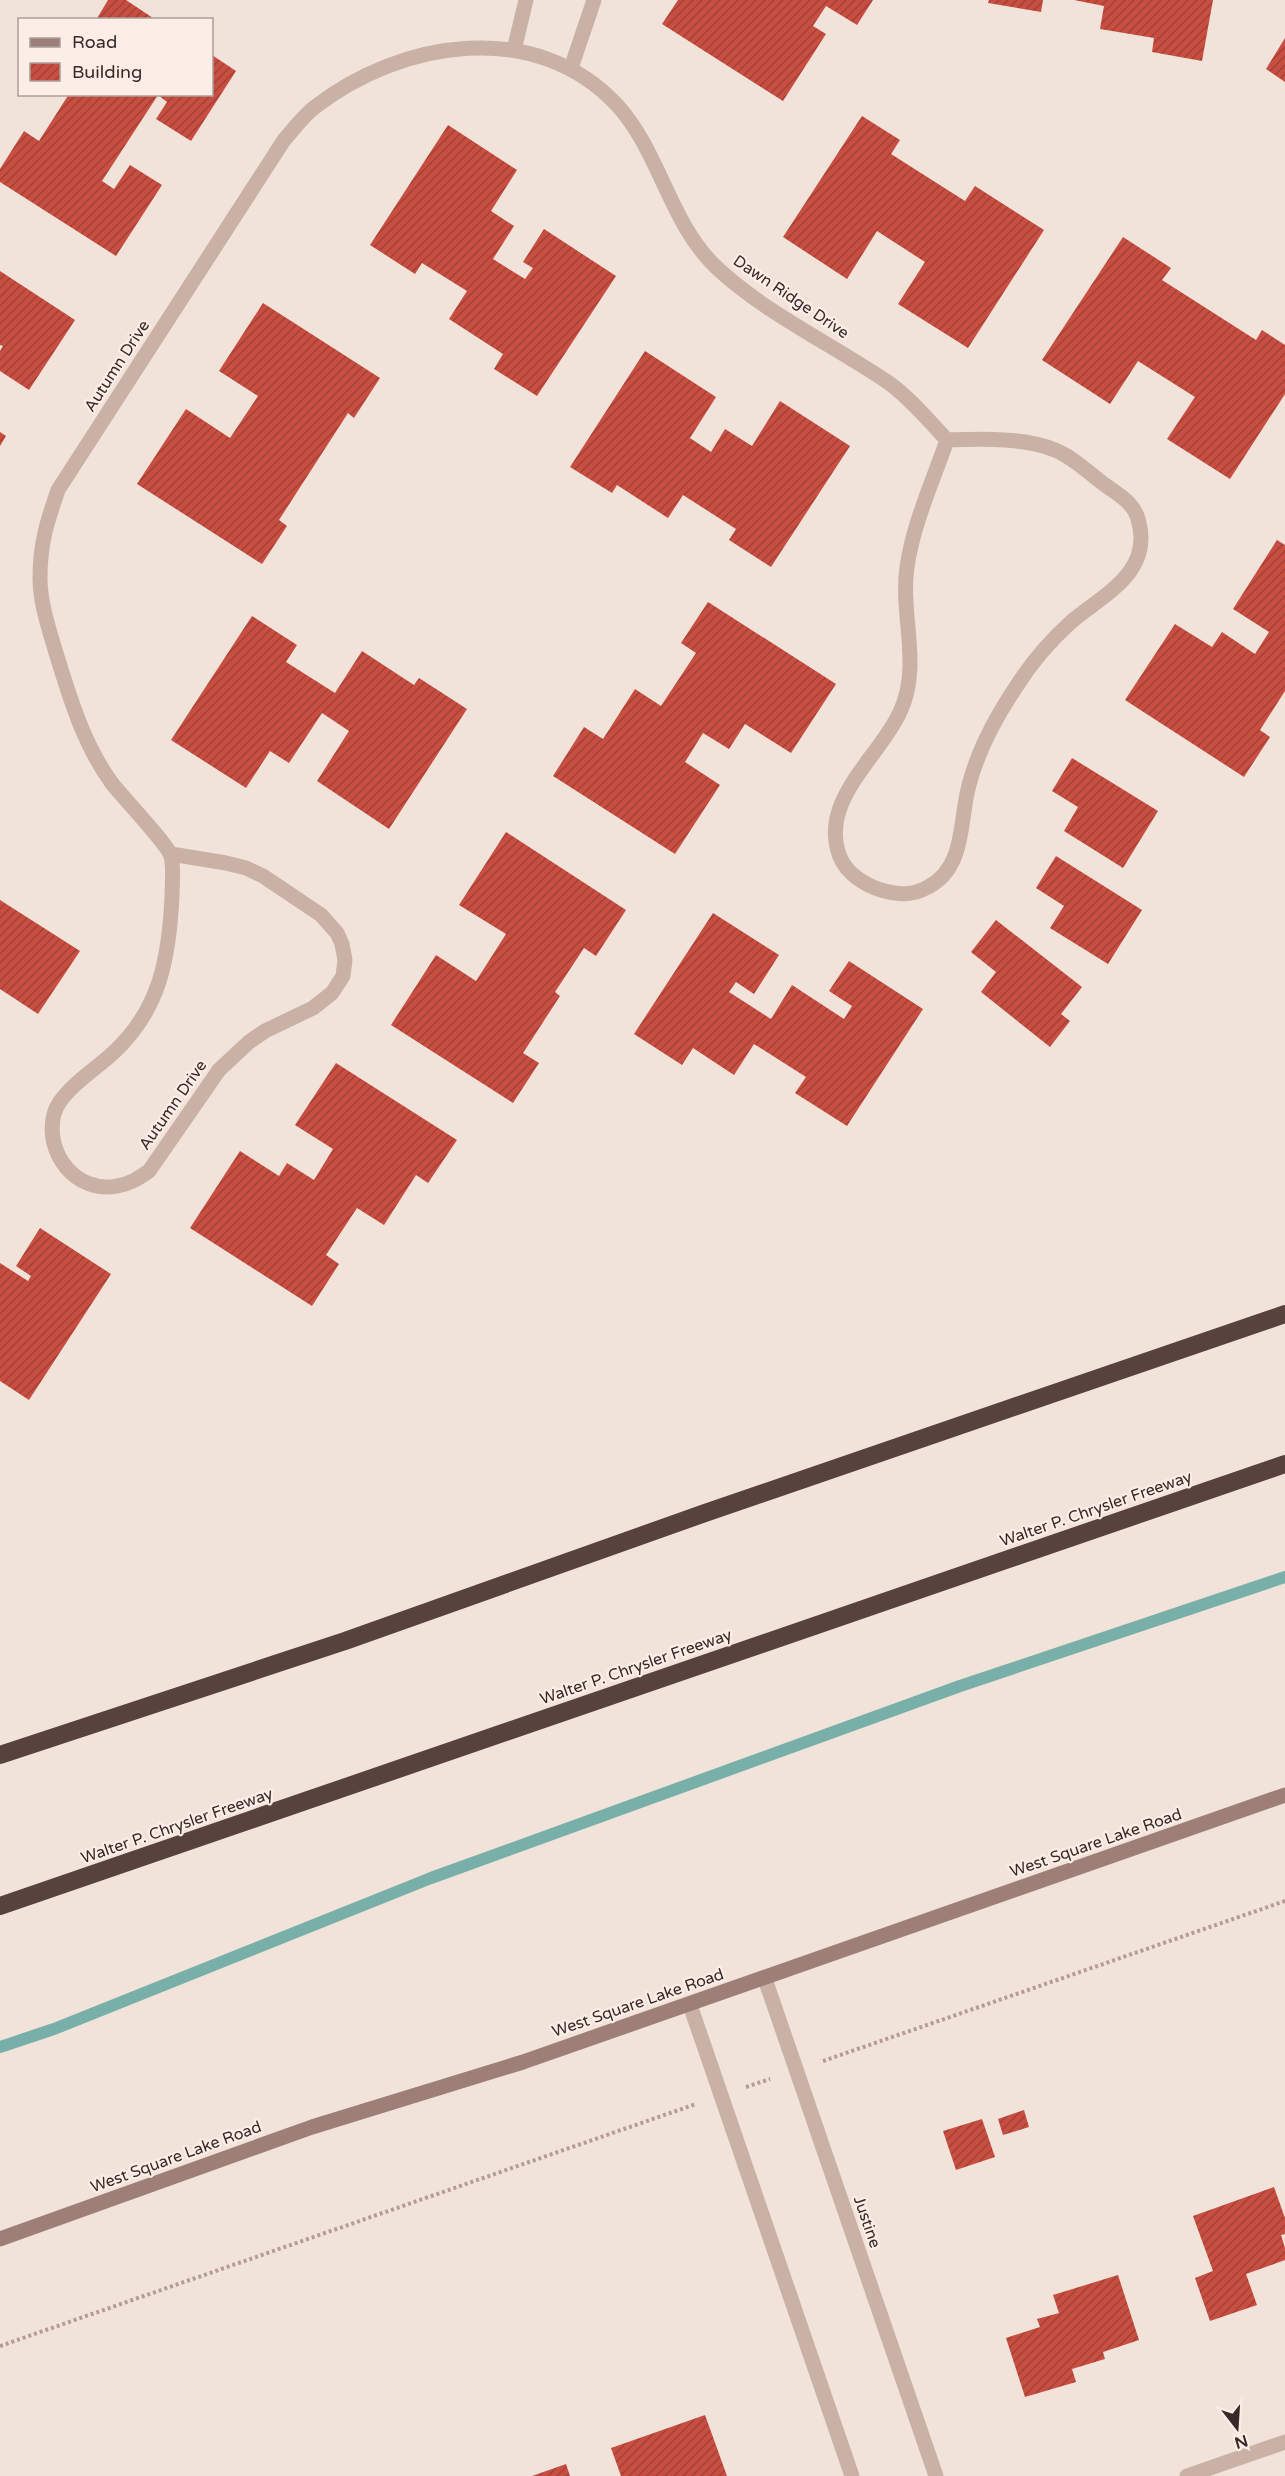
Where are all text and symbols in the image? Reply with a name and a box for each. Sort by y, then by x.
legend [18,18,213,96]
text: Road [72,31,117,53]
text: Building [72,61,142,83]
street label: Dawn Ridge Drive [729,251,853,343]
street label: Autumn Drive [80,316,154,416]
street label: Autumn Drive [135,1056,211,1154]
street label: Walter P. Chrysler Freeway [997,1467,1195,1551]
street label: Walter P. Chrysler Freeway [537,1625,735,1709]
street label: Walter P. Chrysler Freeway [78,1784,276,1868]
street label: West Square Lake Road [1007,1804,1185,1882]
street label: West Square Lake Road [549,1964,727,2042]
street label: West Square Lake Road [88,2117,264,2197]
street label: Justine [849,2193,885,2251]
north arrow [1207,2398,1267,2458]
text: N [1232,2430,1250,2453]

